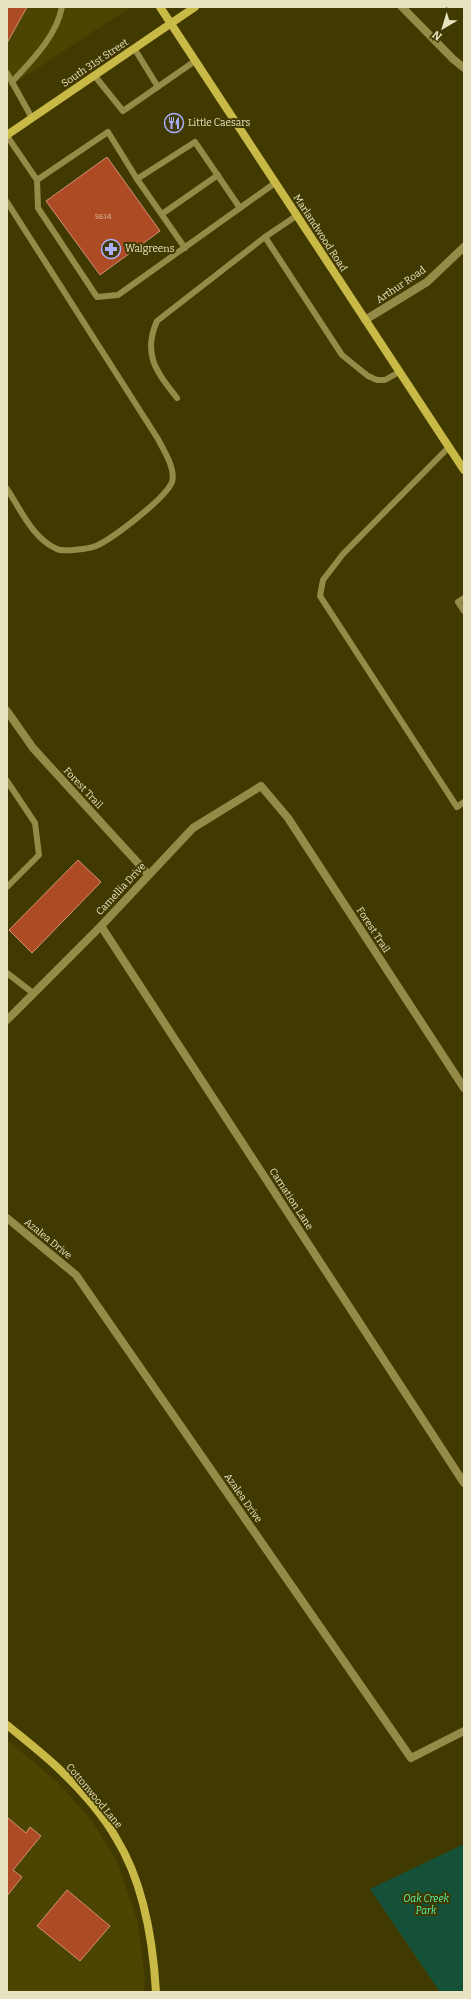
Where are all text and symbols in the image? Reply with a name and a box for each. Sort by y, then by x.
north arrow [423,8,463,48]
text: N [429,27,445,43]
street label: South 31st Street [59,36,131,90]
restaurant icon: Little Caesars [163,112,185,134]
place label: Little Caesars [188,117,251,129]
street label: Marlandwood Road [291,192,349,274]
house number: 3614 [94,212,112,221]
pharmacy icon: Walgreens [100,238,122,260]
place label: Walgreens [125,243,175,255]
street label: Arthur Road [374,264,428,306]
street label: Forest Trail [61,765,105,811]
street label: Camellia Drive [94,860,148,918]
street label: Forest Trail [354,905,392,955]
street label: Carnation Lane [267,1166,315,1232]
street label: Azalea Drive [22,1216,74,1262]
street label: Azalea Drive [222,1471,264,1525]
street label: Cottonwood Lane [63,1761,125,1831]
park label: Oak Creek Park [403,1893,449,1917]

